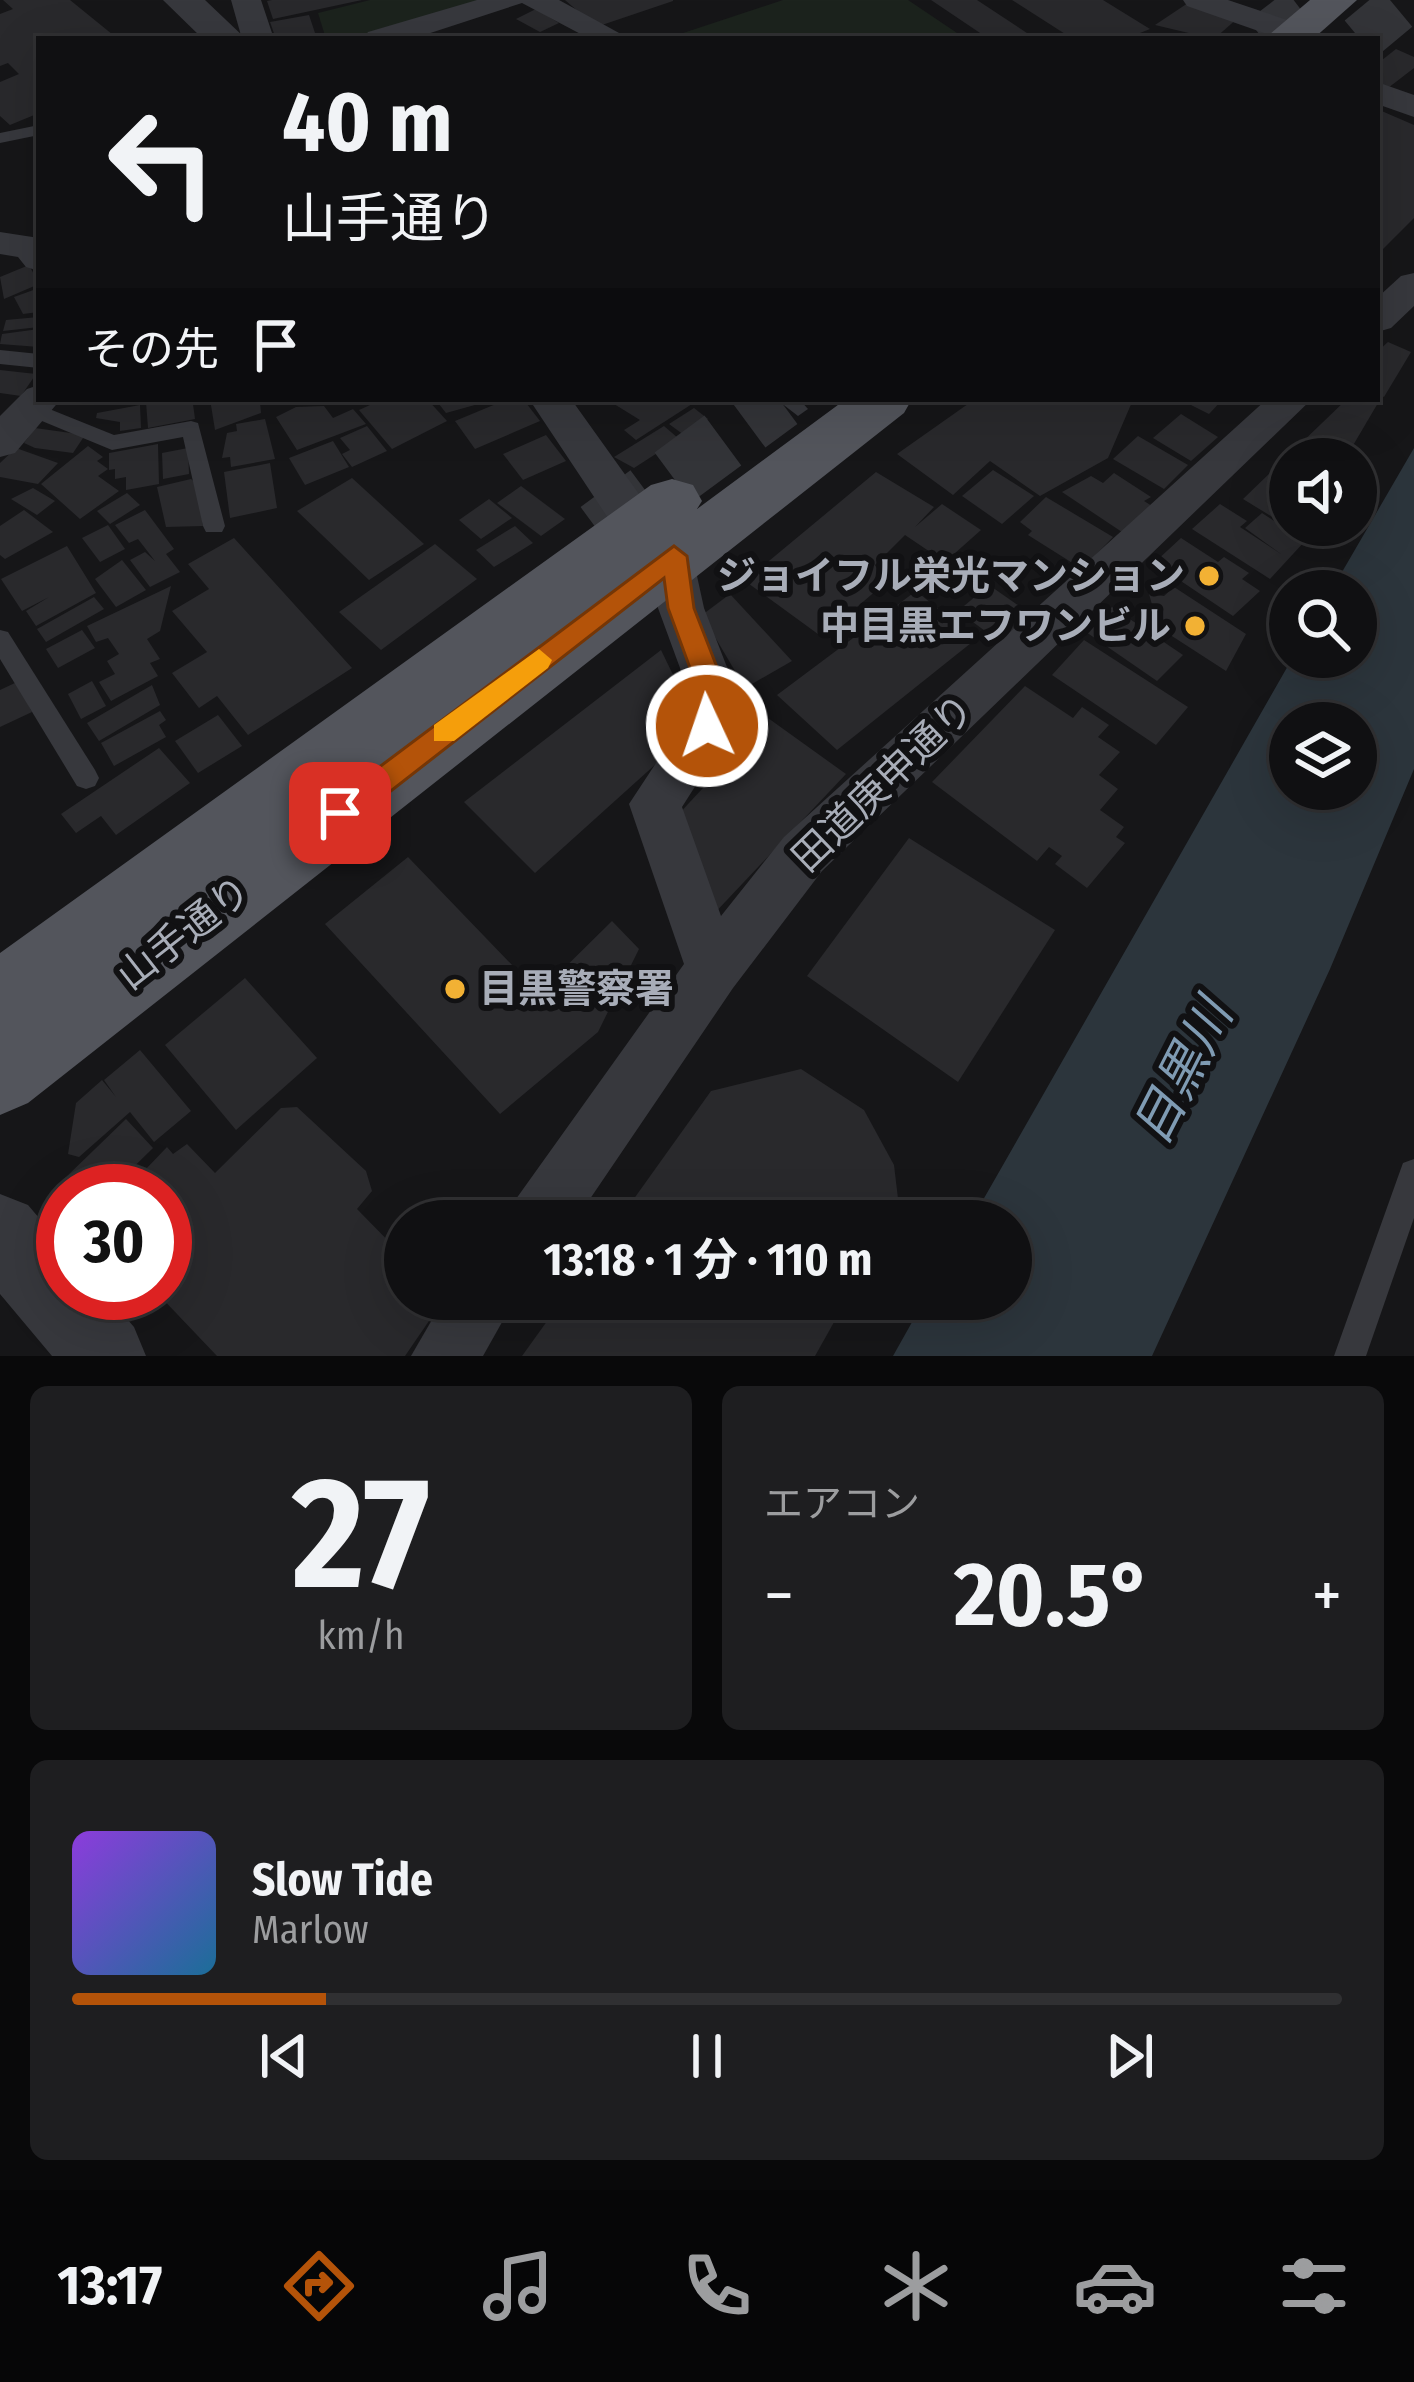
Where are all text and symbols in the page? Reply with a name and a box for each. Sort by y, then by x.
text: 40 m [282,72,453,173]
icon: left [84,84,240,240]
text: 山手通り [282,187,498,251]
icon: arrive [243,312,309,378]
text: その先 [84,323,219,377]
map controls [1269,438,1377,810]
button: sound [1269,438,1377,546]
place label: ジョイフル栄光マンション [717,553,1185,599]
marker: ジョイフル栄光マンション [1196,563,1222,589]
button: search [1269,570,1377,678]
place label: 中目黒エフワンビル [820,603,1171,649]
marker: 中目黒エフワンビル [1182,613,1208,639]
position arrow [644,663,770,789]
street label: 田道庚申通り [783,685,983,881]
button: layers [1269,702,1377,810]
pin [289,762,391,864]
icon: arrive [307,780,373,846]
street label: 山手通り [108,867,260,999]
place label: 目黒警察署 [479,966,674,1012]
marker: 目黒警察署 [442,976,468,1002]
water label: 目黒川 [1121,985,1248,1154]
speed limit sign: 30 [36,1164,192,1320]
text: 13:18 · 1 分 · 110 m [544,1233,872,1287]
text: 27 [292,1441,430,1628]
text: エアコン [764,1481,920,1527]
text: 20.5° [954,1541,1152,1649]
text: − [764,1556,794,1635]
text: + [1312,1556,1342,1635]
text: km/h [318,1613,404,1659]
text: Slow Tide [252,1853,433,1907]
text: Marlow [252,1907,369,1953]
icon: previous [251,2023,317,2089]
icon: pause [674,2023,740,2089]
icon: next [1097,2023,1163,2089]
icon: directions [277,2244,361,2328]
icon: music [476,2244,560,2328]
icon: phone [675,2244,759,2328]
icon: climate [874,2244,958,2328]
icon: car [1073,2244,1157,2328]
icon: filters [1272,2244,1356,2328]
text: 13:17 [58,2254,162,2318]

